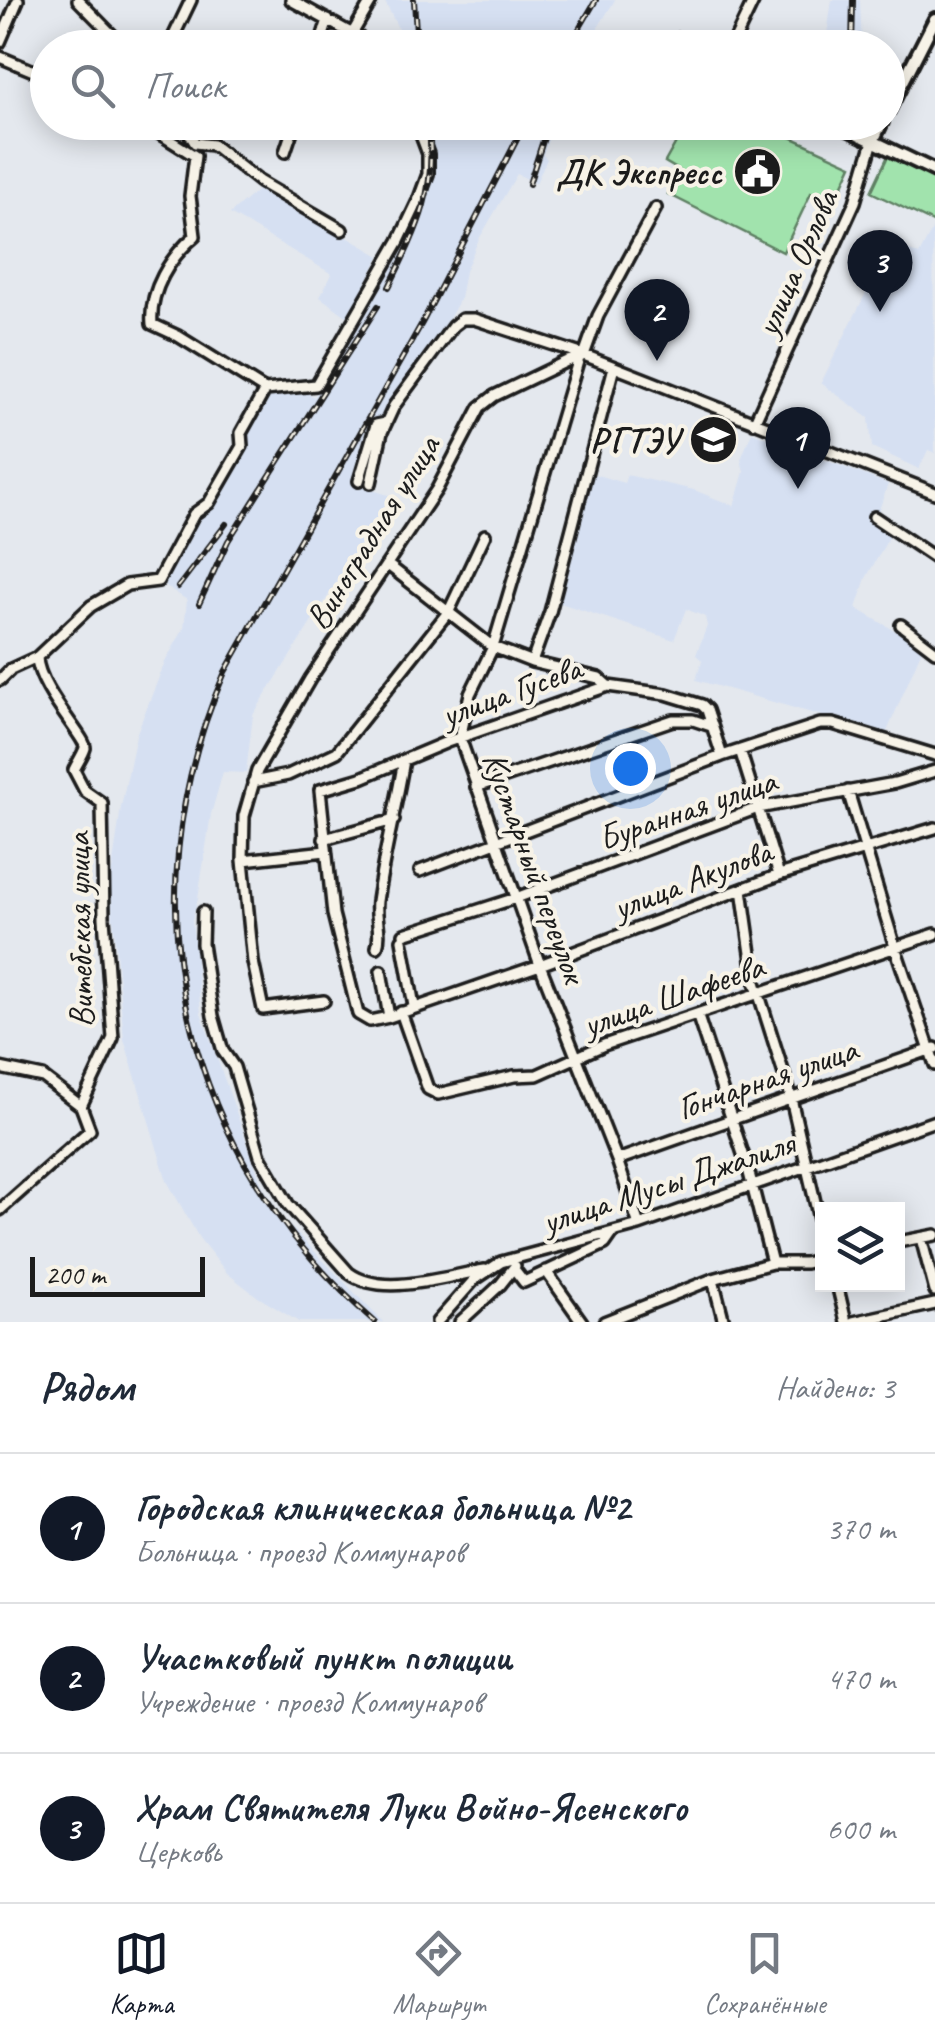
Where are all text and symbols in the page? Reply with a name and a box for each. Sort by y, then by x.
search box [30,30,905,140]
icon: search [65,58,120,113]
text: Поиск [145,62,225,109]
public building icon: ДК Экспресс [731,146,783,198]
place label: ДК Экспресс [556,150,723,195]
street label: улица Орлова [744,182,849,345]
pin: 3 [848,230,912,312]
pin: 2 [624,278,690,361]
pin: 1 [766,406,830,489]
school or university icon: РГТЭУ [688,414,740,466]
place label: РГТЭУ [590,418,685,463]
street label: Виноградная улица [295,425,451,638]
street label: улица Гусева [433,645,590,738]
your location [605,743,656,794]
street label: Кустарный переулок [472,746,598,992]
street label: Буранная улица [592,757,785,861]
street label: улица Акулова [605,828,780,931]
street label: Витебская улица [55,829,104,1028]
street label: улица Шафеева [575,943,772,1048]
street label: Гончарная улица [671,1026,866,1130]
street label: улица Мусы Джалиля [535,1120,803,1245]
map controls [815,1202,905,1292]
button: layers [815,1202,905,1292]
scale bar [30,1252,205,1296]
text: 200 m [45,1257,105,1292]
text: Рядом [40,1361,134,1414]
text: Найдено: 3 [776,1367,895,1408]
text: Городская клиническая больница №2 [135,1484,630,1531]
text: 1 [65,1508,80,1549]
text: 370 m [826,1508,895,1549]
text: Больница · проезд Коммунаров [135,1531,464,1572]
text: Участковый пункт полиции [135,1634,512,1681]
text: 2 [65,1658,80,1699]
text: 470 m [826,1658,895,1699]
text: Учреждение · проезд Коммунаров [135,1681,482,1722]
text: Храм Святителя Луки Войно-Ясенского [135,1784,687,1831]
text: 3 [65,1808,80,1849]
text: 600 m [826,1808,895,1849]
text: Церковь [135,1831,221,1872]
tab: Карта [110,1926,174,2021]
tab: Маршрут [393,1926,485,2021]
tab: Сохранённые [704,1926,826,2021]

